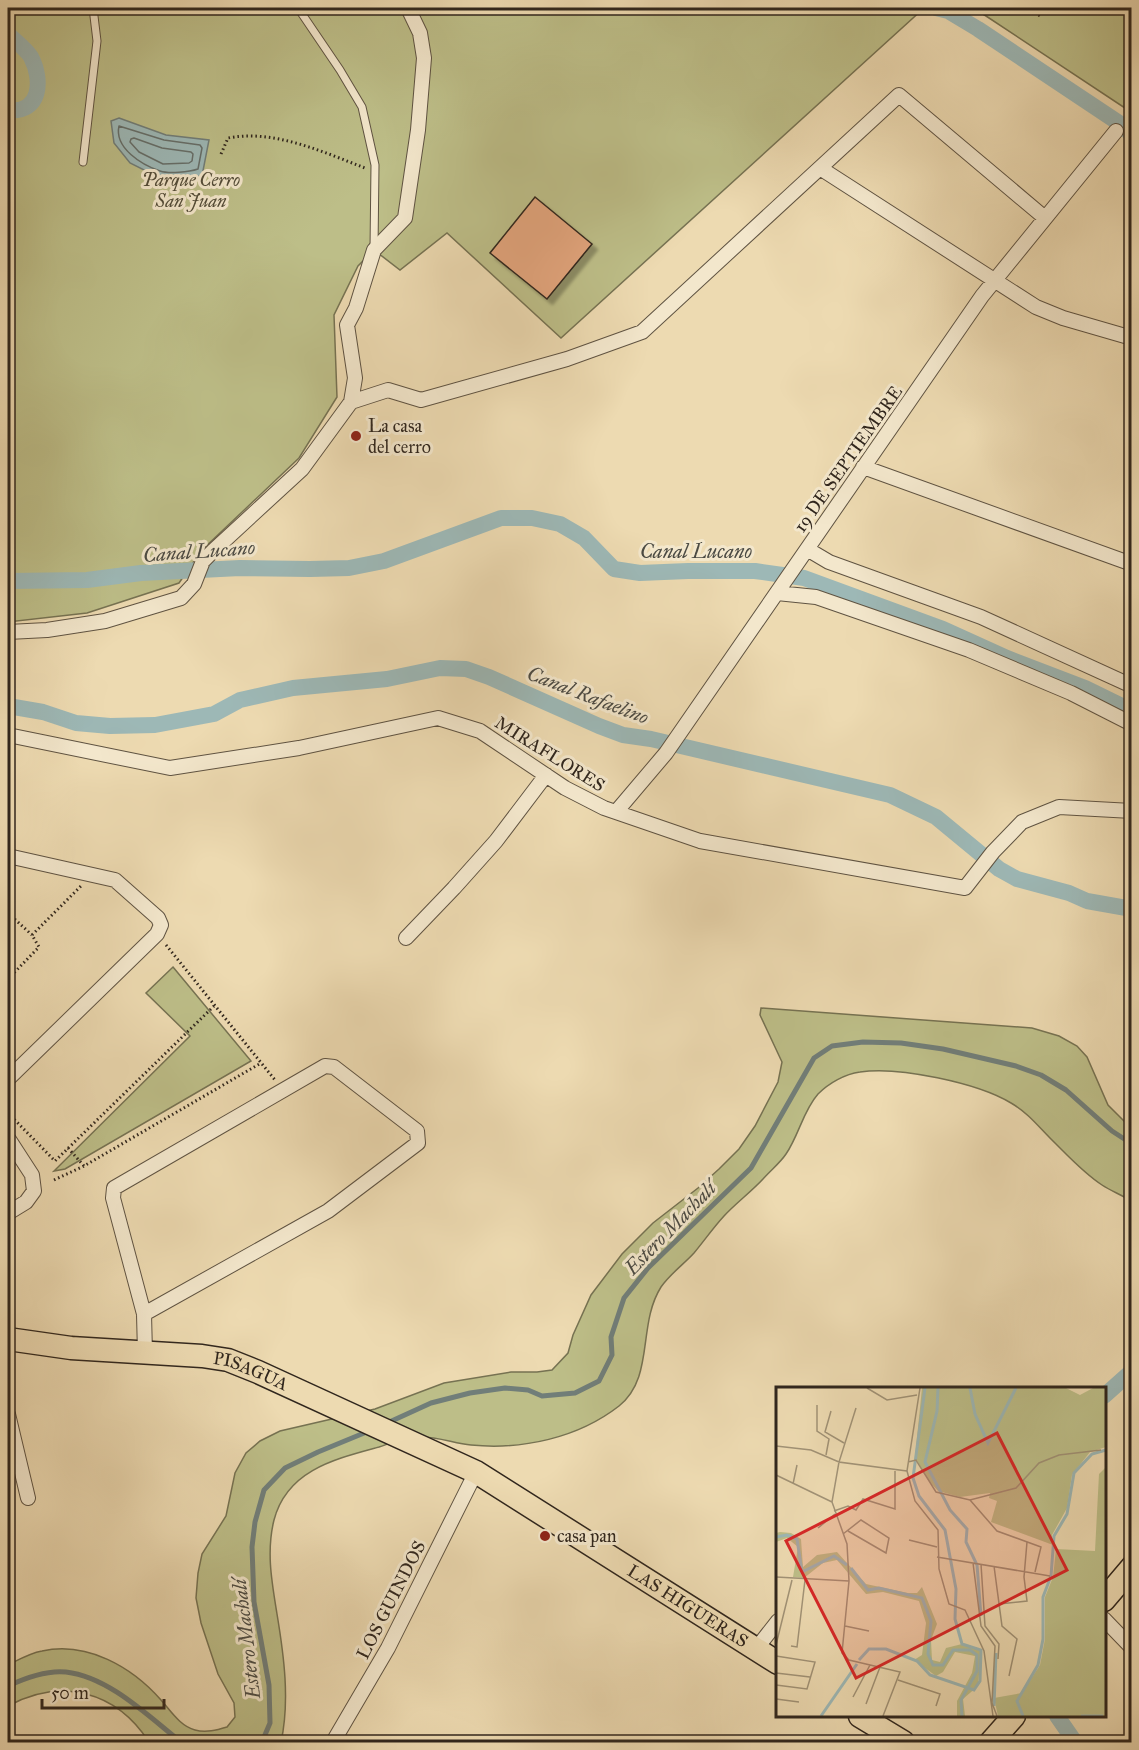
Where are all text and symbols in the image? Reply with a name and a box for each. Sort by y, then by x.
park label: Parque Cerro San Juan [142,169,240,212]
street label: 19 DE SEPTIEMBRE [789,381,907,537]
place label: La casa del cerro [368,415,431,458]
marker: La casa del cerro [349,429,363,443]
water label: Canal Lucano [142,535,256,567]
water label: Canal Lucano [640,539,753,563]
water label: Canal Rafaelino [524,661,652,729]
street label: MIRAFLORES [491,711,609,797]
water label: Estero Machalí [619,1173,724,1281]
street label: PISAGUA [212,1347,292,1395]
inset map [776,1387,1106,1717]
place label: casa pan [557,1525,617,1547]
marker: casa pan [538,1529,552,1543]
street label: LOS GUINDOS [352,1537,430,1663]
street label: LAS HIGUERAS [623,1560,752,1652]
water label: Estero Machalí [226,1573,265,1701]
scale bar [42,1672,164,1710]
text: 50 m [51,1682,89,1704]

